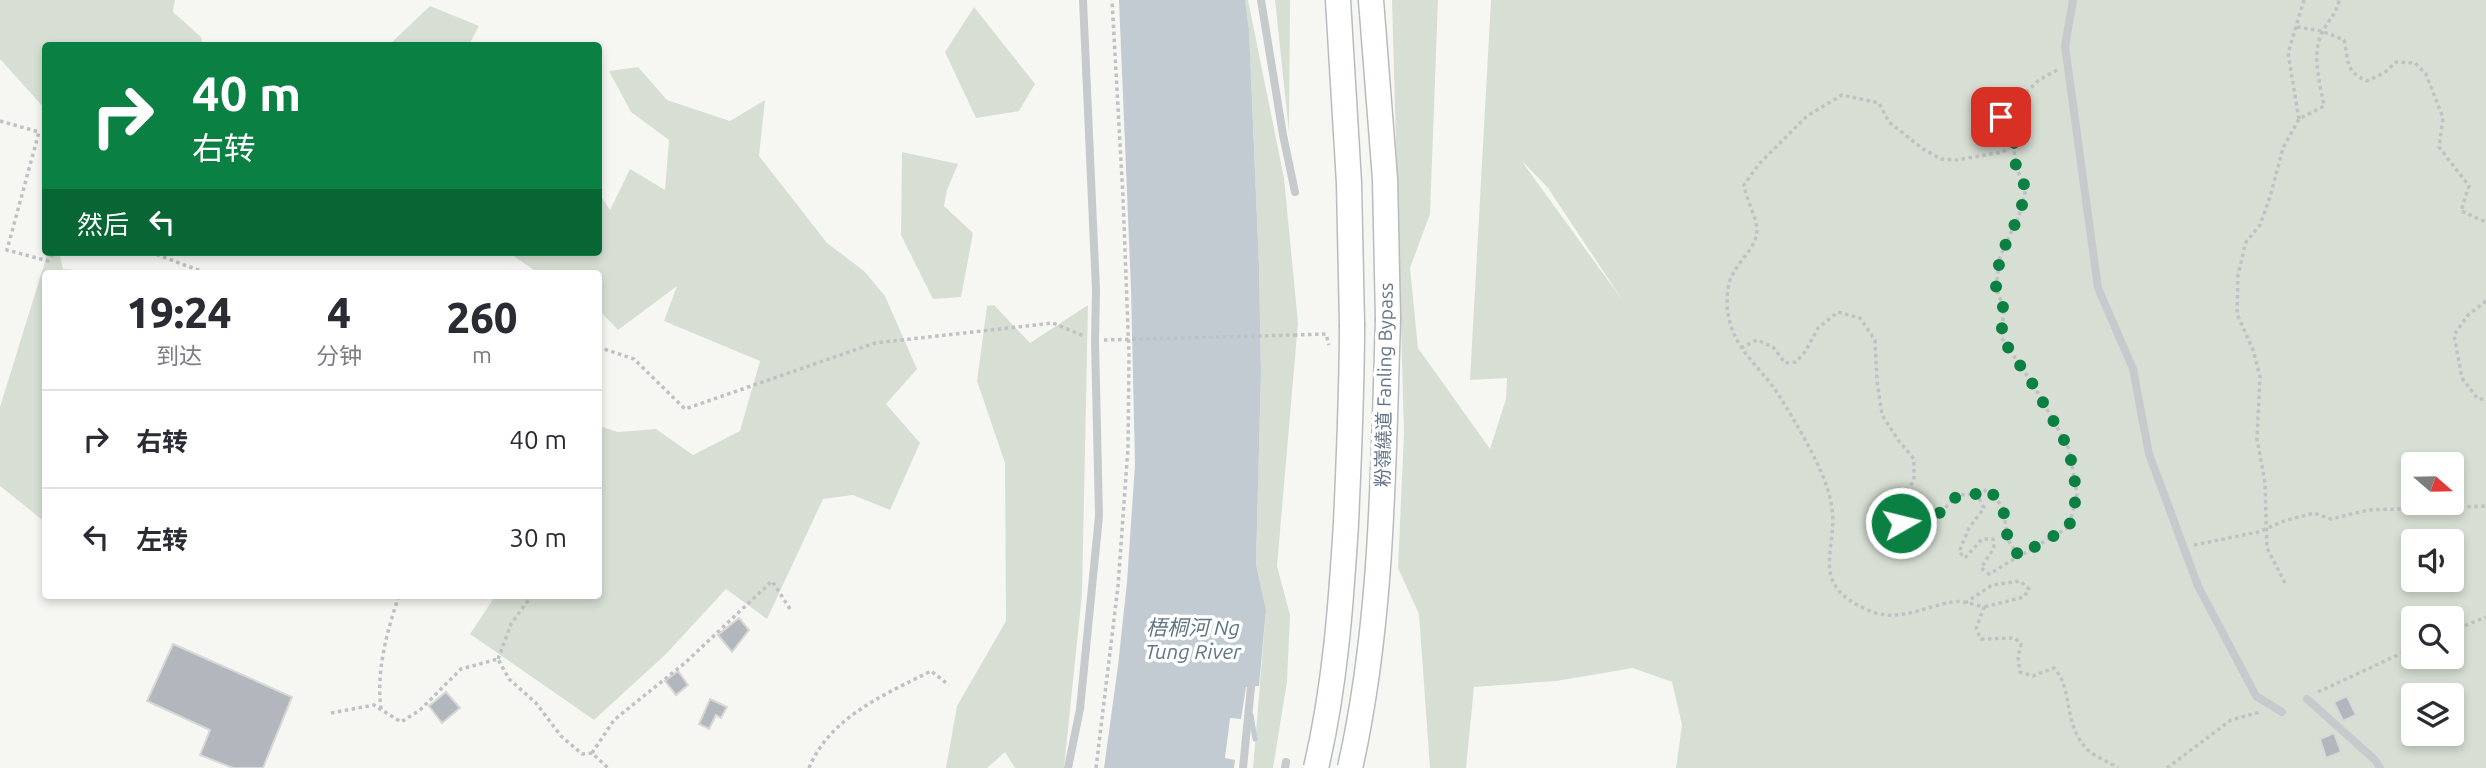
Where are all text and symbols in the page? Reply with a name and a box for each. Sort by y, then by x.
text: 40 m [192,65,301,120]
icon: right [77,70,168,161]
pin [1971,87,2031,147]
icon: arrive [1982,98,2020,136]
text: 右转 [192,130,256,166]
icon: left [143,203,181,241]
text: 然后 [77,210,129,239]
street label: 粉嶺繞道 Fanling Bypass [1371,283,1397,487]
text: 19:24 [126,289,232,336]
text: 4 [327,289,351,336]
text: 260 [446,294,518,341]
text: m [472,342,492,367]
text: 到达 [156,343,202,368]
text: 分钟 [316,343,362,368]
icon: right [77,420,115,458]
text: 40 m [509,425,567,454]
text: 右转 [136,427,188,456]
north arrow [2401,452,2464,514]
map controls [2401,452,2464,746]
position arrow [1864,486,1938,560]
icon: left [77,518,115,556]
text: 30 m [509,523,567,552]
text: 左转 [136,525,188,554]
button: sound [2401,529,2464,592]
button: search [2401,606,2464,669]
water label: 梧桐河 Ng Tung River [1145,615,1242,663]
button: layers [2401,683,2464,746]

